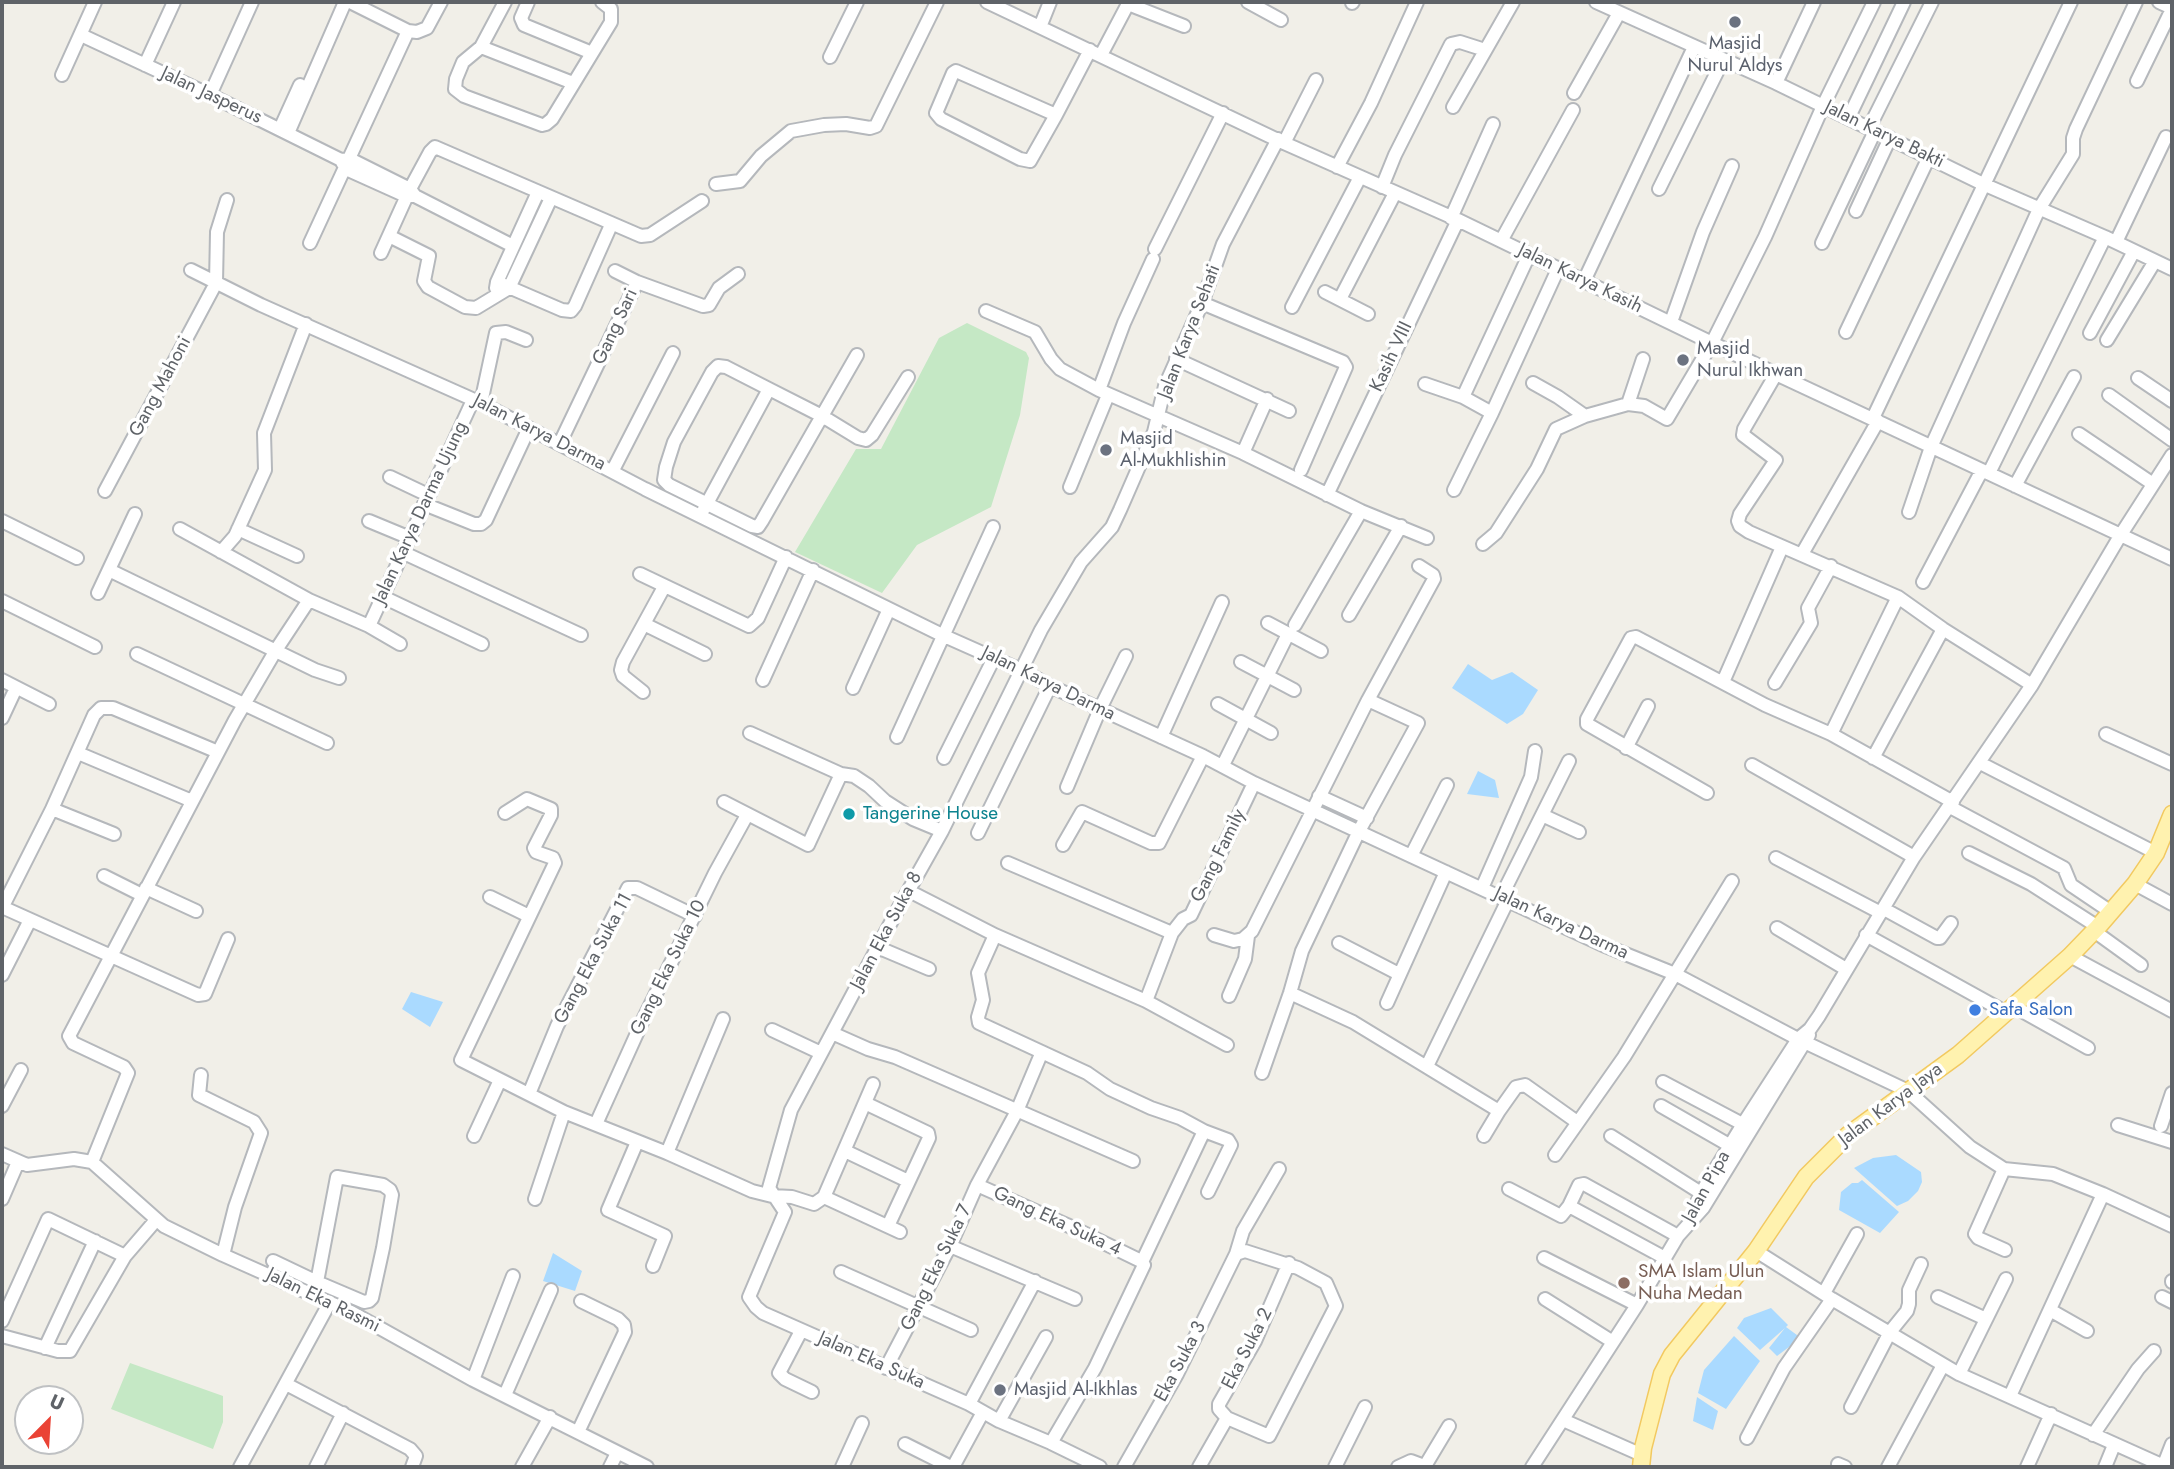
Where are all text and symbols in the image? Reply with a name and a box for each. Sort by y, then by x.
marker: Masjid Nurul Aldys [1727,14,1743,30]
place label: Masjid Nurul Aldys [1687,33,1783,77]
street label: Jalan Jasperus [157,63,265,129]
street label: Jalan Karya Bakti [1820,96,1948,174]
street label: Jalan Karya Kasih [1514,239,1646,319]
street label: Jalan Karya Sehati [1154,262,1226,402]
street label: Gang Sari [588,285,644,369]
street label: Kasih VIII [1366,318,1418,396]
street label: Gang Mahoni [125,333,197,441]
place label: Masjid Nurul Ikhwan [1697,338,1803,382]
marker: Masjid Nurul Ikhwan [1675,352,1691,368]
street label: Jalan Karya Darma [469,390,609,476]
street label: Jalan Karya Darma Ujung [369,418,473,608]
place label: Masjid Al-Mukhlishin [1120,428,1226,472]
marker: Masjid Al-Mukhlishin [1098,442,1114,458]
street label: Jalan Karya Darma [978,642,1118,726]
place label: Tangerine House [863,803,998,825]
marker: Tangerine House [841,806,857,822]
street label: Gang Family [1187,806,1251,906]
street label: Jalan Eka Suka 8 [846,868,928,994]
street label: Jalan Karya Darma [1490,883,1632,965]
street label: Gang Eka Suka 11 [550,890,638,1028]
street label: Gang Eka Suka 10 [626,897,712,1039]
place label: Safa Salon [1989,999,2073,1021]
marker: Safa Salon [1967,1002,1983,1018]
street label: Jalan Karya Jaya [1835,1059,1947,1151]
street label: Jalan Pipa [1678,1147,1736,1227]
street label: Gang Eka Suka 4 [989,1182,1125,1262]
street label: Gang Eka Suka 7 [897,1201,977,1335]
place label: SMA Islam Ulun Nuha Medan [1638,1261,1765,1305]
street label: Jalan Eka Rasmi [262,1264,384,1338]
marker: SMA Islam Ulun Nuha Medan [1616,1275,1632,1291]
street label: Eka Suka 2 [1218,1305,1278,1393]
street label: Eka Suka 3 [1150,1318,1212,1406]
street label: Jalan Eka Suka [814,1327,928,1395]
place label: Masjid Al-Ikhlas [1014,1379,1137,1401]
marker: Masjid Al-Ikhlas [992,1382,1008,1398]
north arrow [14,1385,84,1455]
text: U [45,1387,69,1417]

